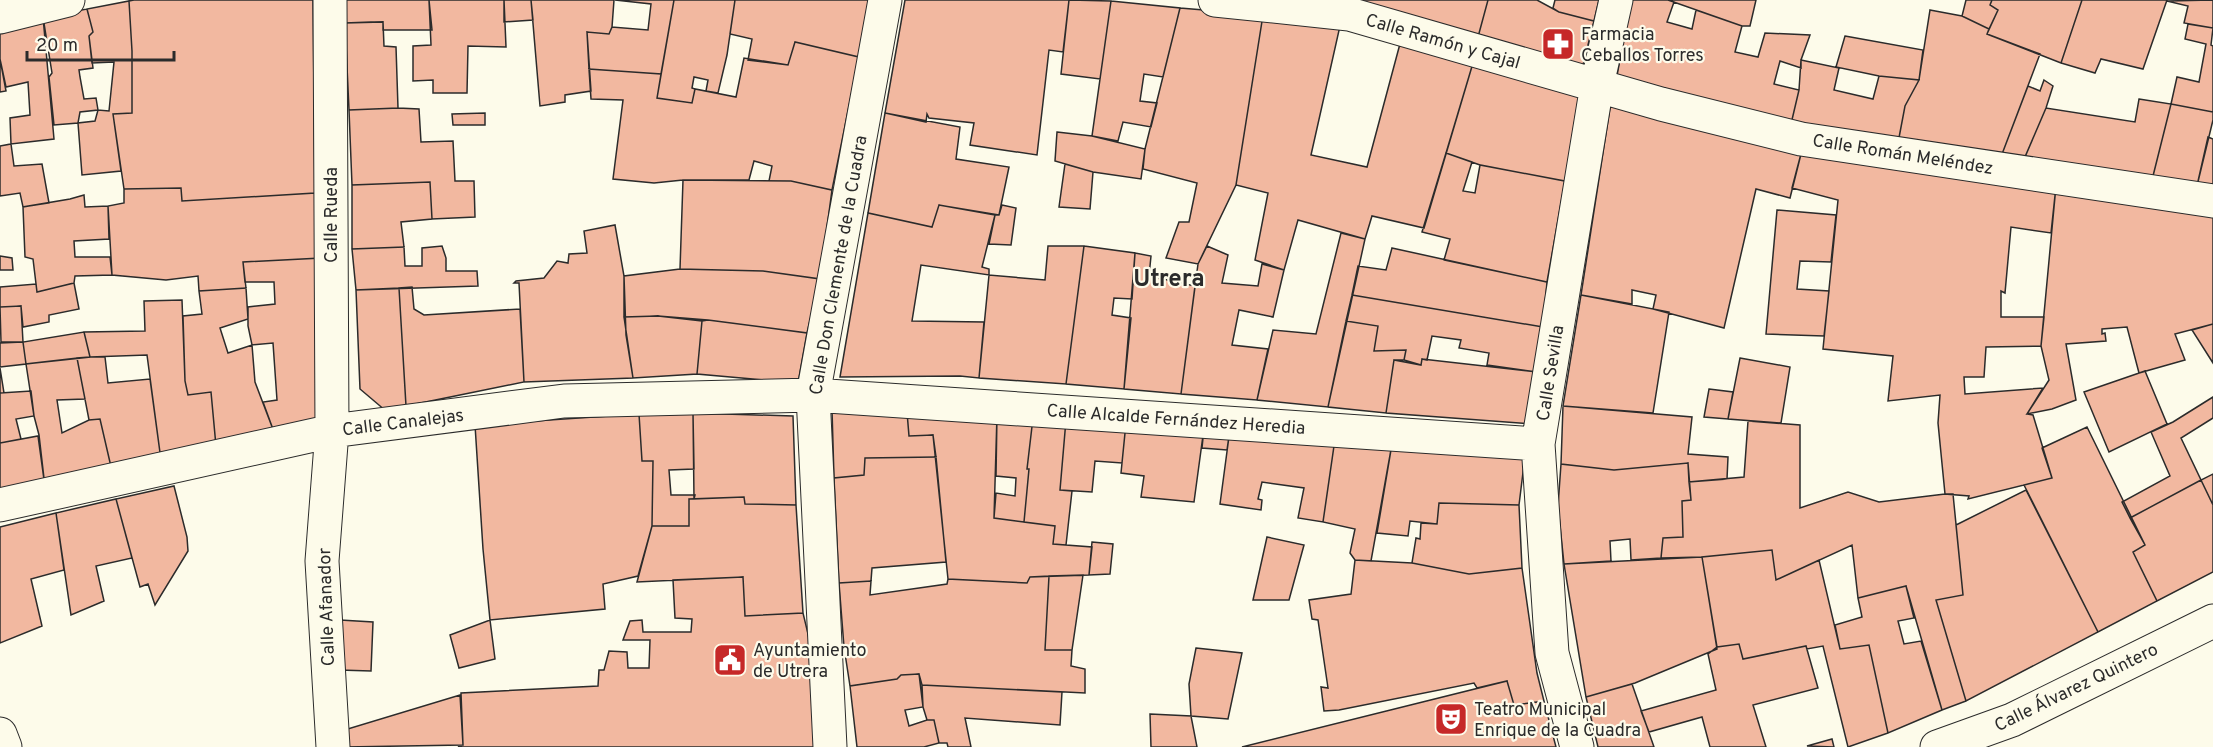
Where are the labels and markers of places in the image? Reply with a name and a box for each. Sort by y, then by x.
place label: Farmacia Ceballos Torres [1581,24,1704,68]
pharmacy icon: Farmacia Ceballos Torres [1540,26,1576,62]
place label: Ayuntamiento de Utrera [753,640,867,684]
public building icon: Ayuntamiento de Utrera [712,642,748,678]
place label: Teatro Municipal Enrique de la Cuadra [1474,699,1641,743]
theatre icon: Teatro Municipal Enrique de la Cuadra [1433,701,1469,737]

